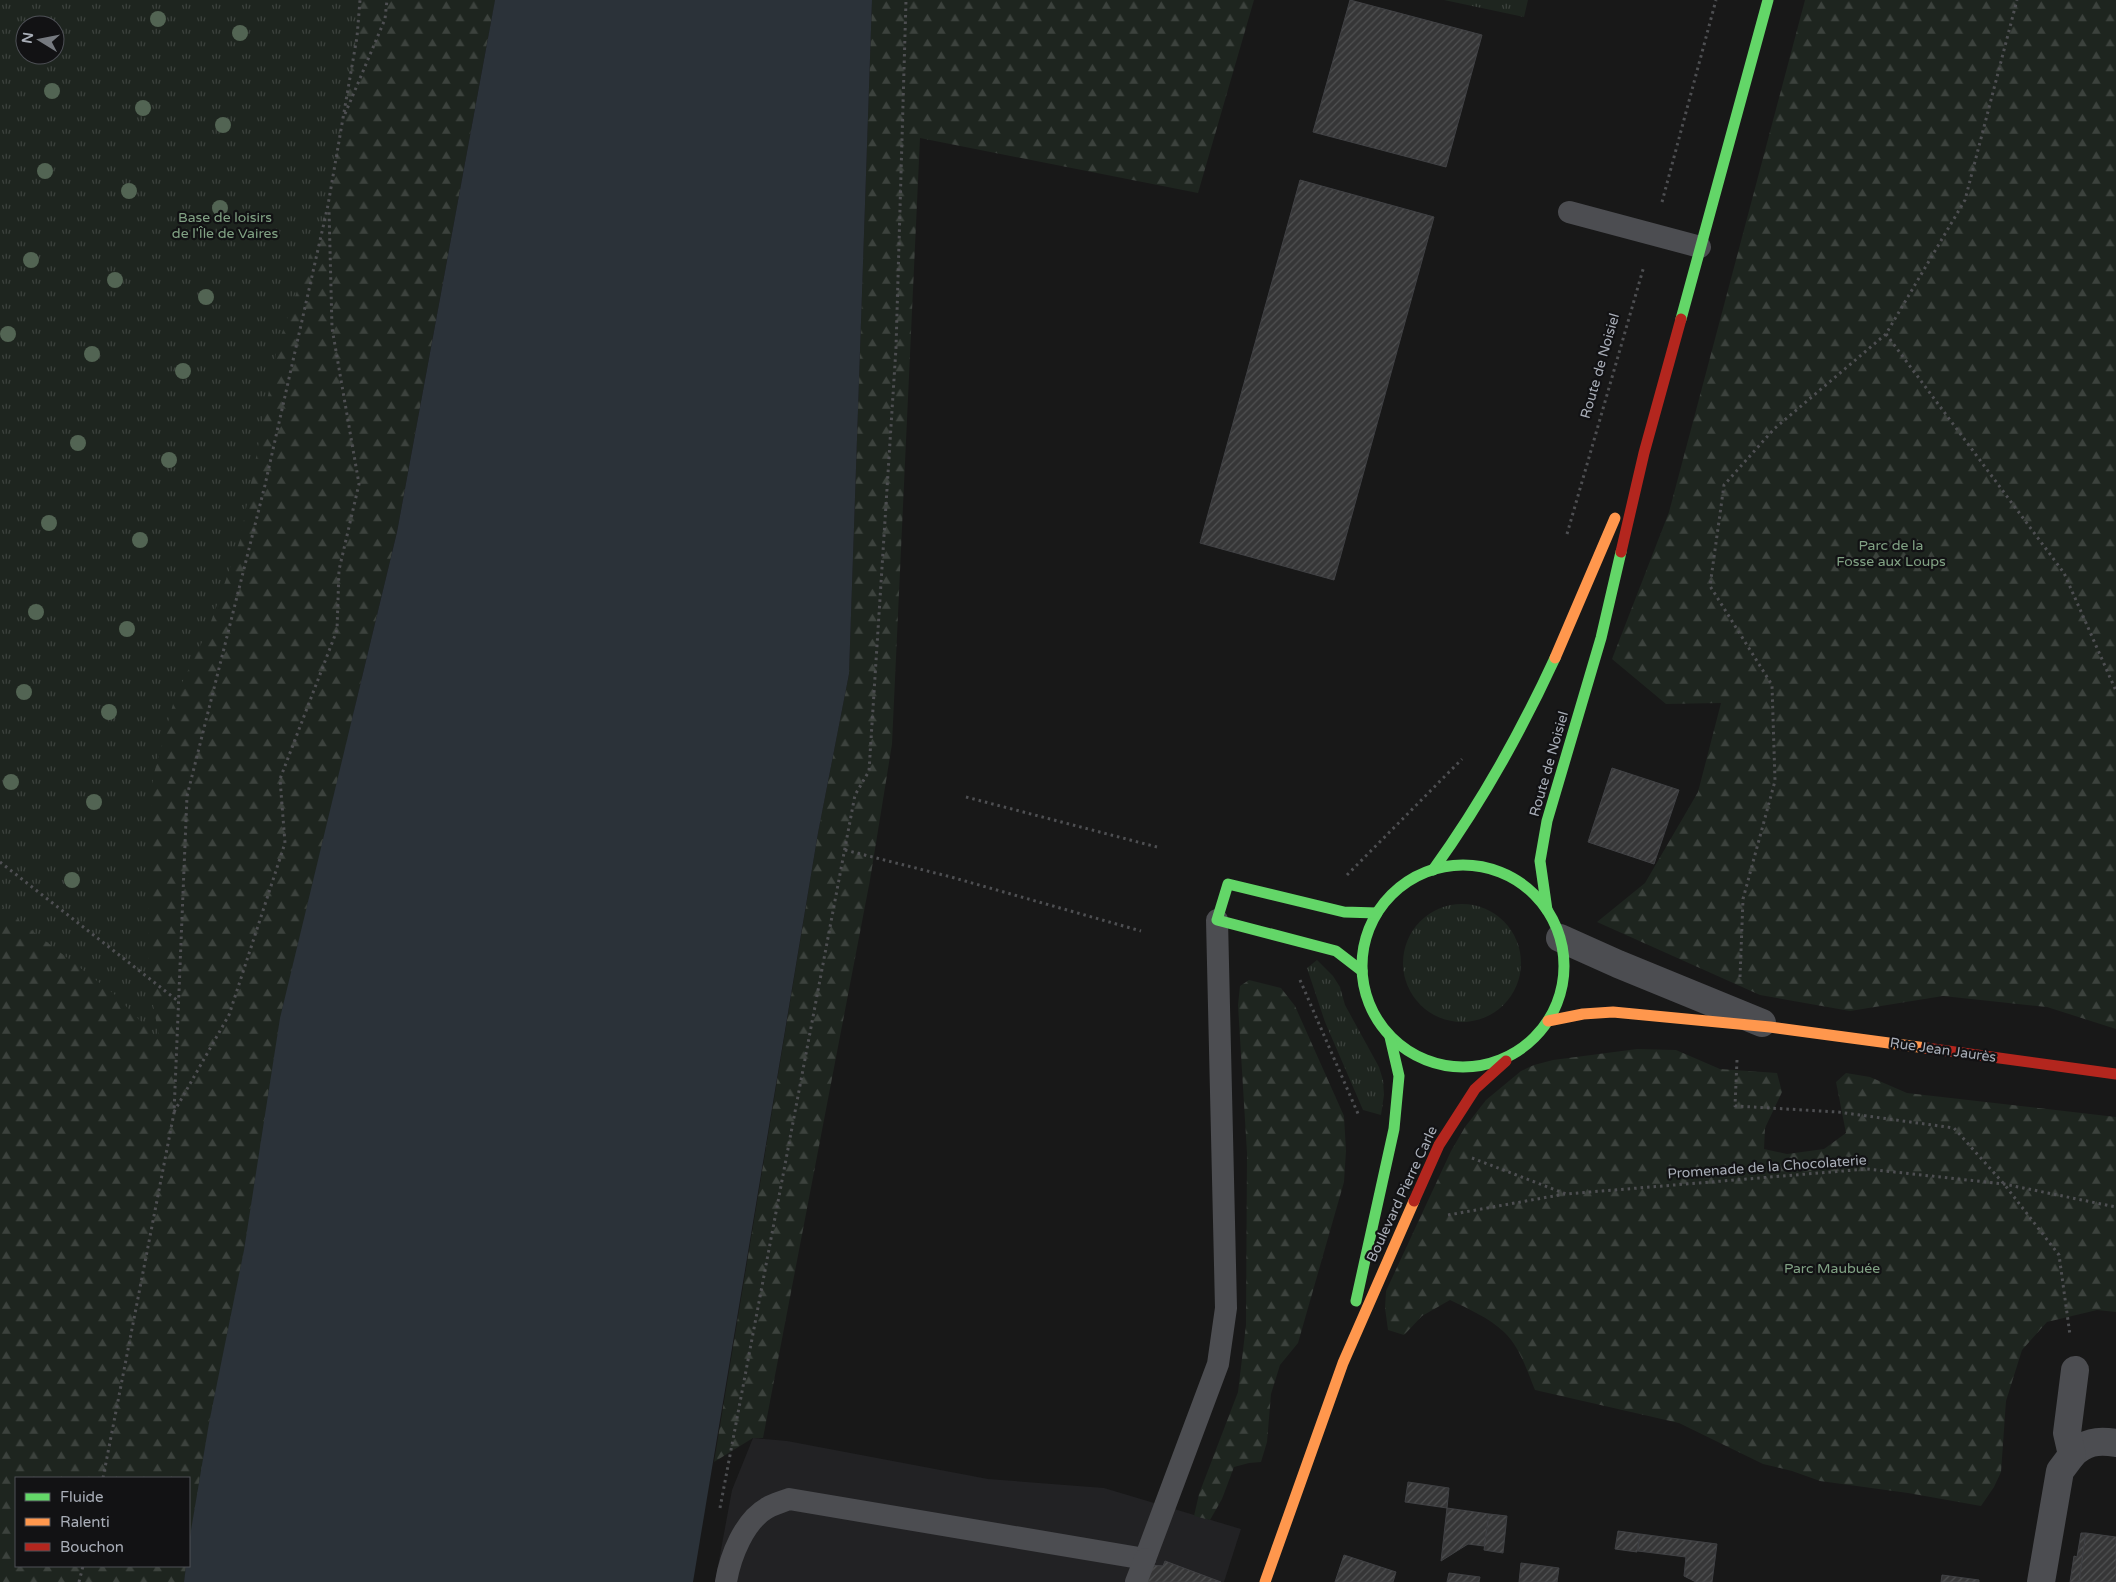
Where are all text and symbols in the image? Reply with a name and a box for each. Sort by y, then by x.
north arrow [15,15,65,65]
text: N [18,31,37,45]
park label: Base de loisirs de l'Île de Vaires [172,209,278,242]
street label: Route de Noisiel [1577,311,1623,421]
park label: Parc de la Fosse aux Loups [1836,537,1946,570]
street label: Route de Noisiel [1526,709,1572,819]
street label: Rue Jean Jaurès [1889,1034,1998,1066]
street label: Boulevard Pierre Carle [1363,1123,1441,1265]
street label: Promenade de la Chocolaterie [1667,1152,1867,1182]
park label: Parc Maubuée [1784,1260,1880,1277]
legend [15,1477,190,1567]
text: Fluide [60,1488,104,1506]
text: Ralenti [60,1513,110,1531]
text: Bouchon [60,1538,124,1556]

